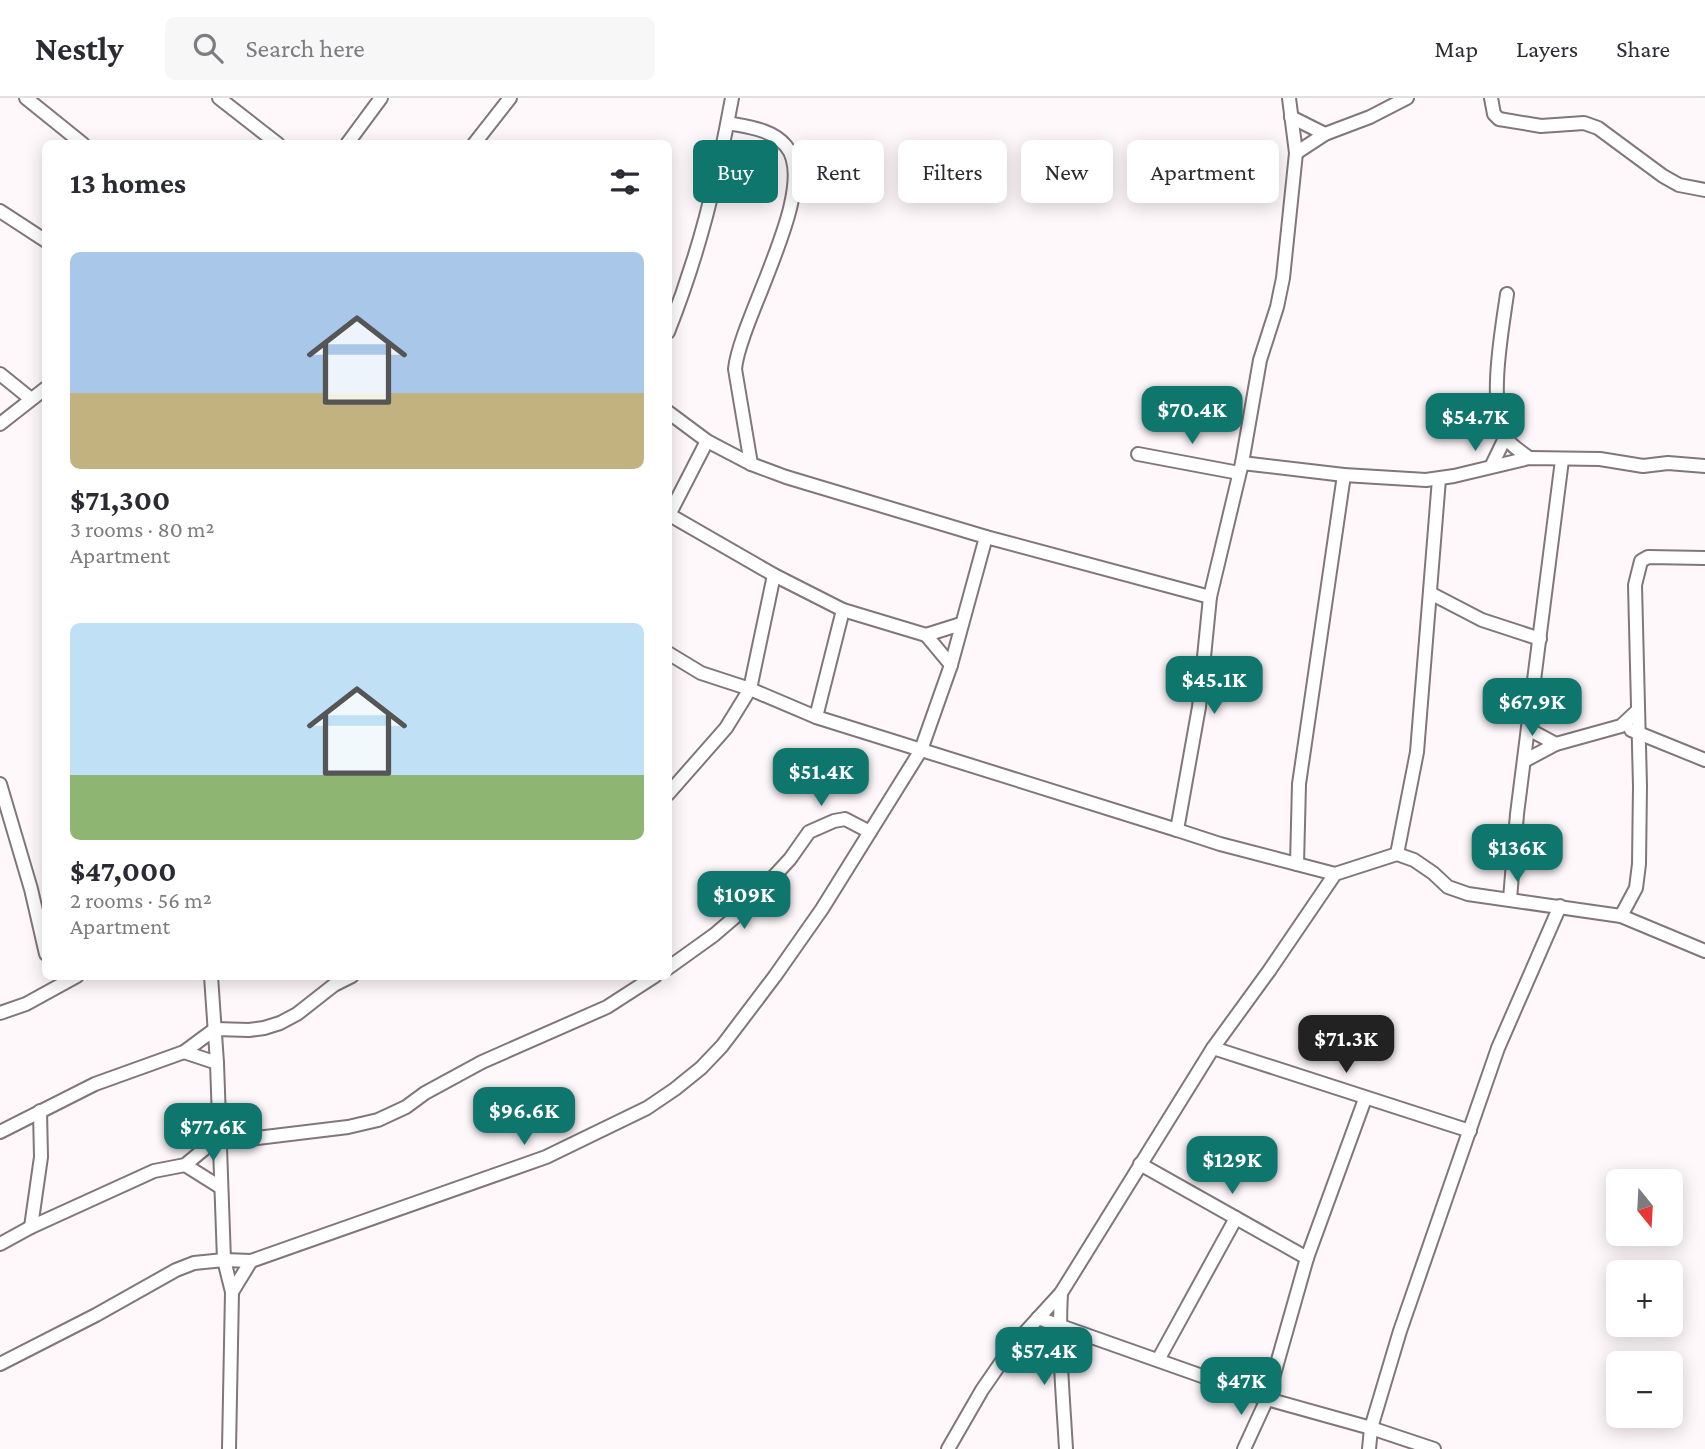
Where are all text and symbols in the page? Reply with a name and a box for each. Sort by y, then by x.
search box [165,17,655,80]
icon: search [189,29,227,67]
text: Nestly [35,30,123,67]
text: Search here [245,34,365,63]
text: Map [1434,35,1478,62]
text: Layers [1516,35,1578,62]
text: Share [1616,35,1670,62]
chip: Buy [693,140,778,203]
chip: Rent [792,140,884,203]
chip: Filters [898,140,1007,203]
chip: New [1021,140,1113,203]
chip: Apartment [1127,140,1279,203]
icon: filters [606,163,644,201]
text: 13 homes [70,166,186,199]
icon: home [294,297,420,423]
pin: $70.4K [1135,386,1249,446]
pin: $54.7K [1418,394,1532,453]
text: $70.4K [1158,396,1226,422]
text: $54.7K [1442,403,1508,429]
text: $71,300 [70,483,170,516]
text: 3 rooms · 80 m² [70,516,215,542]
text: Apartment [70,542,170,568]
pin: $45.1K [1157,656,1271,716]
text: $45.1K [1182,666,1246,692]
icon: home [294,668,420,794]
pin: $67.9K [1475,678,1589,738]
text: $67.9K [1499,688,1565,714]
pin: $51.4K [764,748,878,808]
text: $51.4K [789,758,853,784]
pin: $136K [1468,824,1566,884]
text: $136K [1488,834,1546,860]
text: $47,000 [70,854,176,887]
pin: $109K [695,872,793,931]
text: $109K [713,881,775,907]
text: 2 rooms · 56 m² [70,887,212,913]
text: Apartment [70,913,170,939]
pin: $71.3K [1289,1016,1403,1075]
text: $71.3K [1314,1025,1378,1051]
pin: $96.6K [467,1088,581,1147]
text: $96.6K [489,1097,559,1123]
pin: $77.6K [156,1104,270,1163]
text: $77.6K [180,1113,246,1139]
pin: $129K [1183,1136,1281,1196]
text: $129K [1203,1146,1261,1172]
north arrow [1606,1169,1684,1246]
map controls [1606,1169,1683,1428]
button: + [1606,1260,1683,1337]
pin: $57.4K [987,1328,1101,1387]
text: $57.4K [1011,1337,1077,1363]
button: − [1606,1351,1683,1428]
pin: $47K [1200,1358,1282,1417]
text: $47K [1216,1367,1266,1393]

